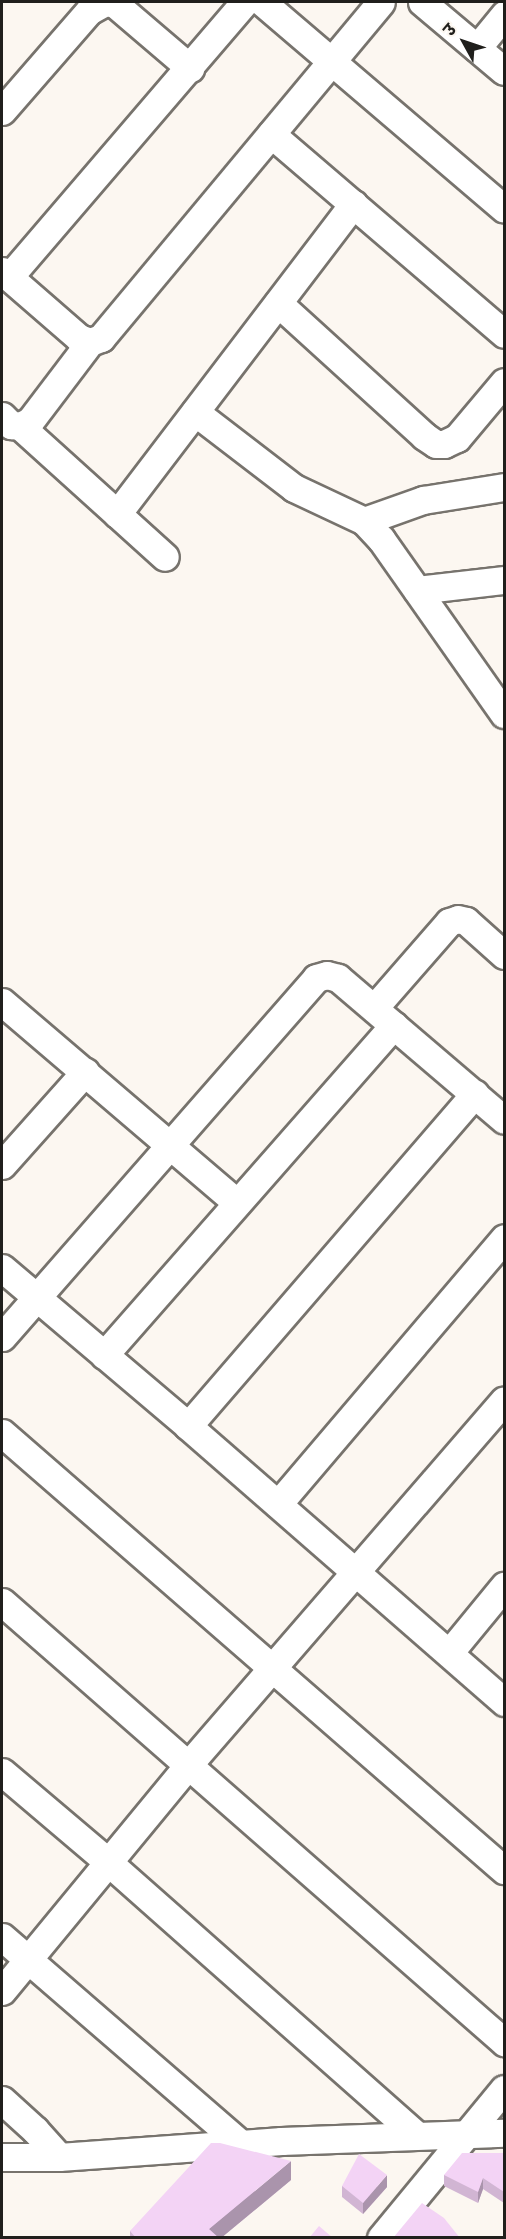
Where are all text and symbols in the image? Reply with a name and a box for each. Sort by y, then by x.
north arrow [434,12,494,72]
text: उ [438,19,462,41]

